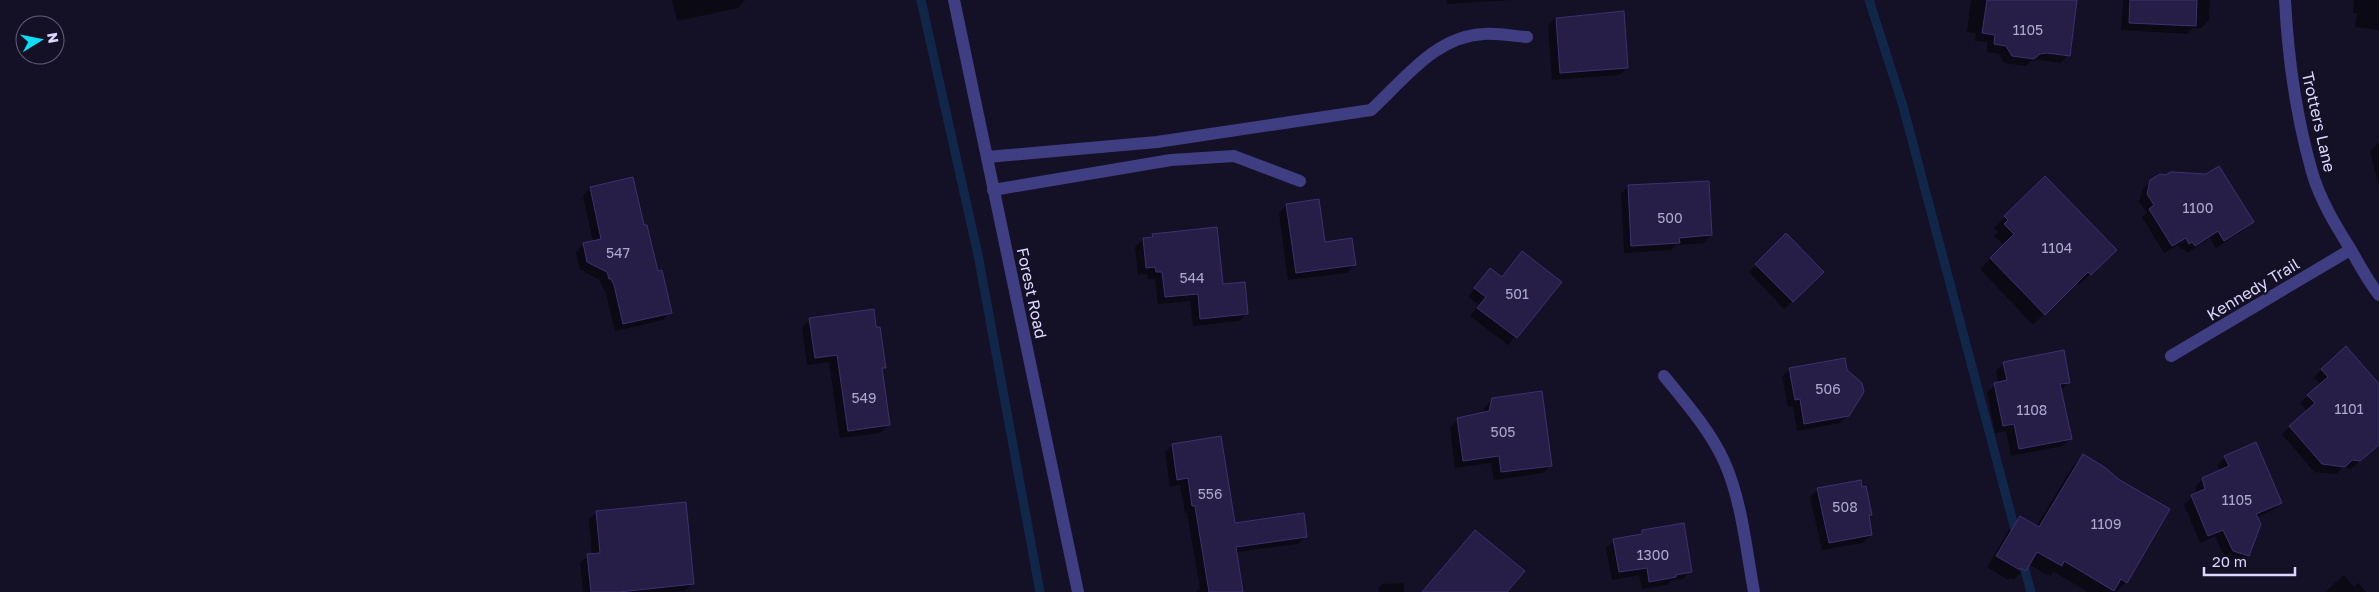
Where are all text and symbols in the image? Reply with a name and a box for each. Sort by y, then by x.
north arrow [15,15,65,65]
house number: 1105 [2013,21,2043,38]
text: N [44,31,63,44]
street label: Trotters Lane [2298,70,2340,174]
house number: 1100 [2183,199,2213,216]
house number: 500 [1657,209,1683,226]
house number: 1104 [2042,239,2072,256]
house number: 547 [606,244,630,261]
street label: Forest Road [1013,246,1051,340]
street label: Kennedy Trail [2203,253,2303,325]
house number: 544 [1179,269,1205,286]
house number: 501 [1505,285,1529,302]
house number: 506 [1815,380,1841,397]
house number: 549 [851,389,877,406]
house number: 1101 [2334,400,2364,417]
house number: 1108 [2017,401,2047,418]
house number: 505 [1491,423,1515,440]
house number: 556 [1198,485,1222,502]
house number: 1105 [2222,491,2252,508]
house number: 508 [1832,498,1858,515]
house number: 1109 [2091,515,2121,532]
scale bar [2204,544,2295,576]
house number: 1300 [1637,546,1669,563]
text: 20 m [2212,552,2247,570]

